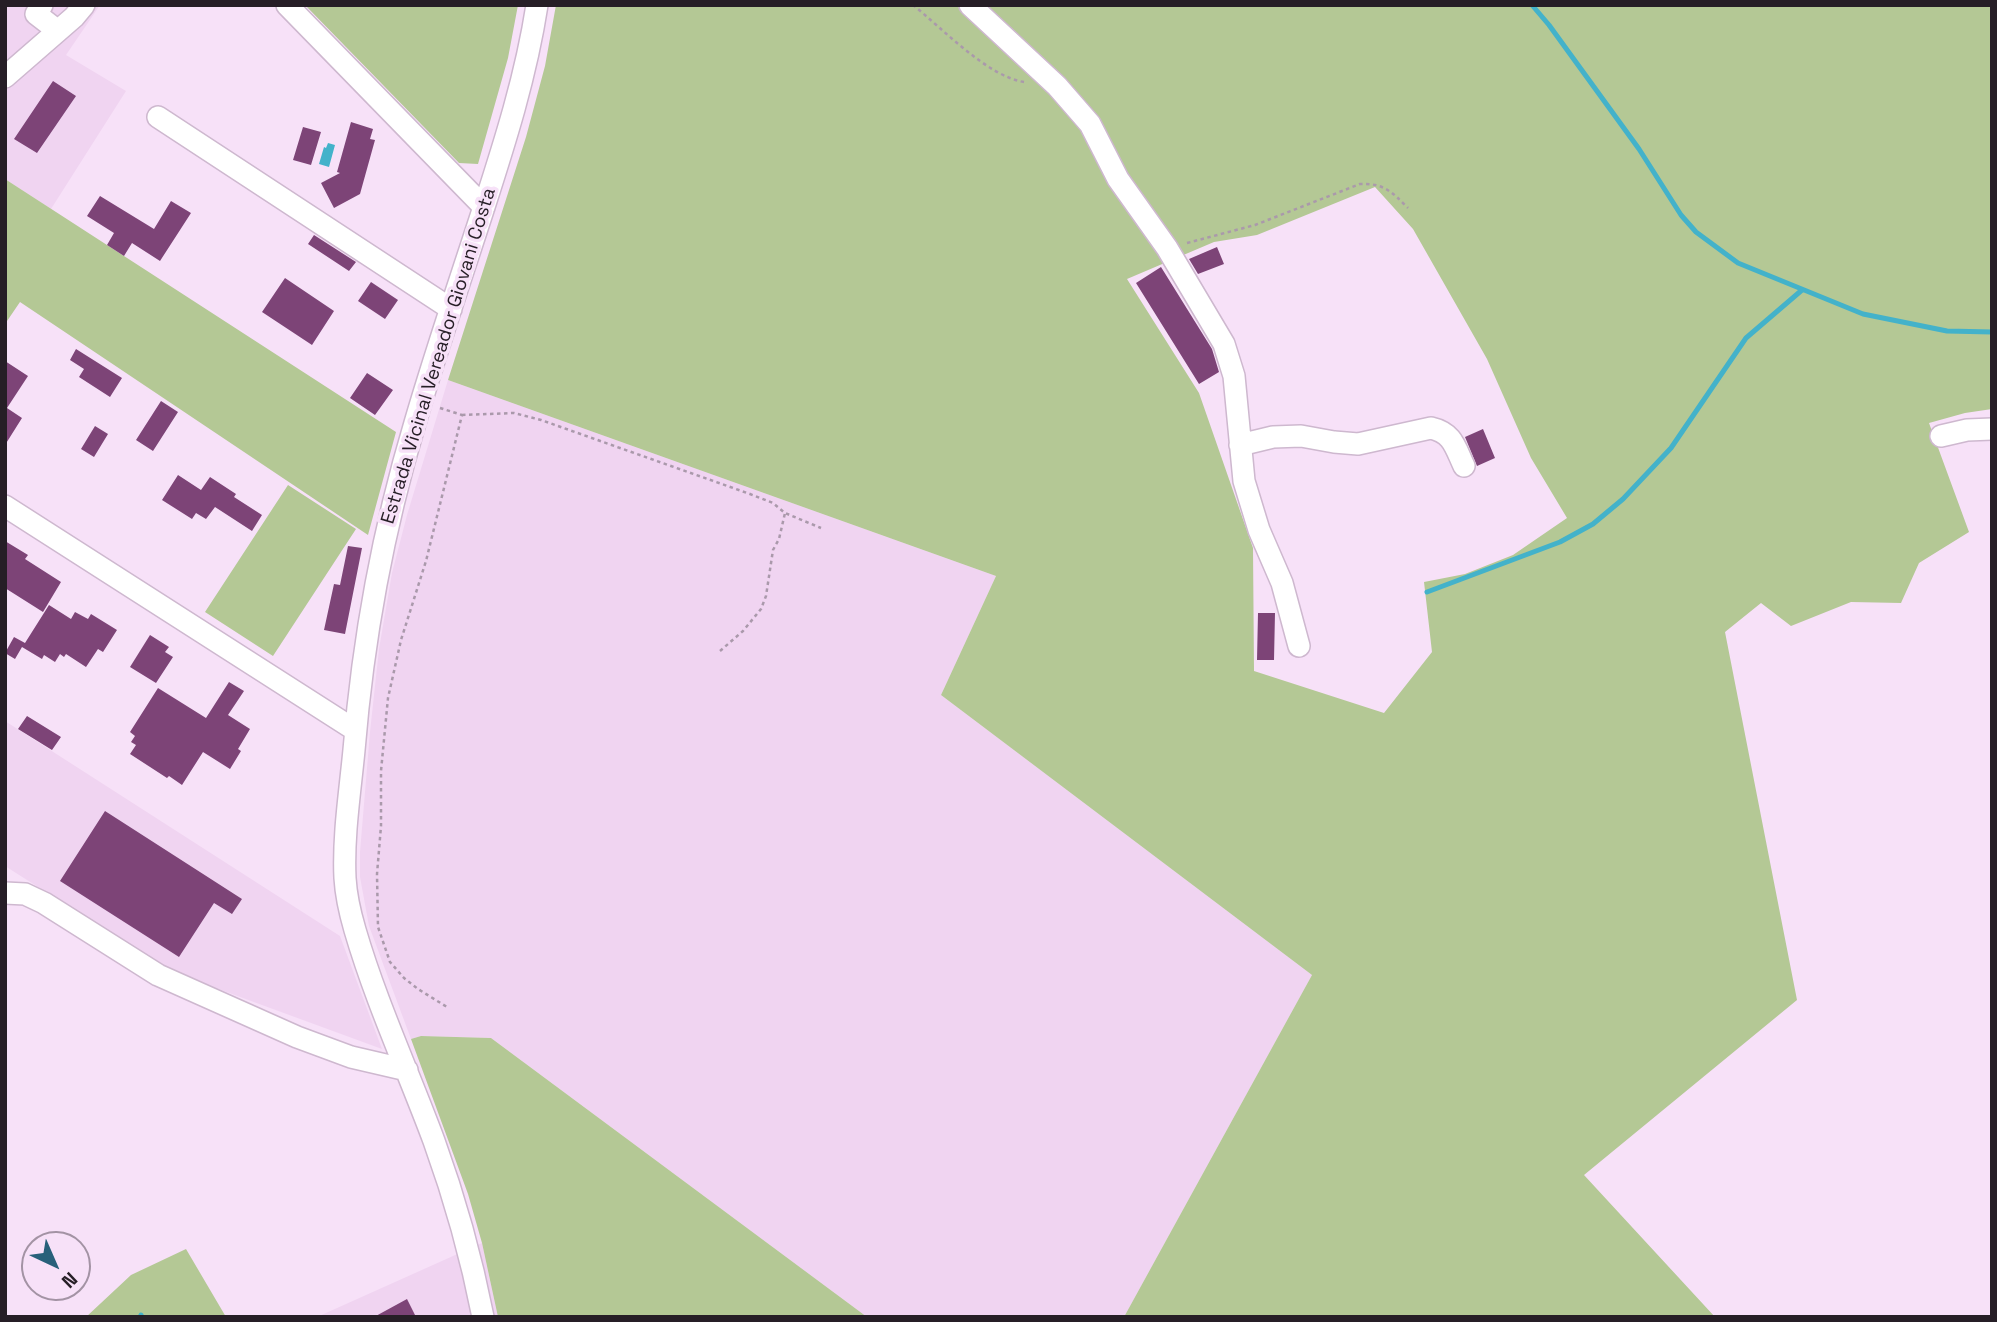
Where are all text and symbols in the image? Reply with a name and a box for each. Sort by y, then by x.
street label: Estrada Vicinal Vereador Giovani Costa [377,185,501,527]
north arrow [21,1231,91,1301]
text: N [56,1267,83,1293]

